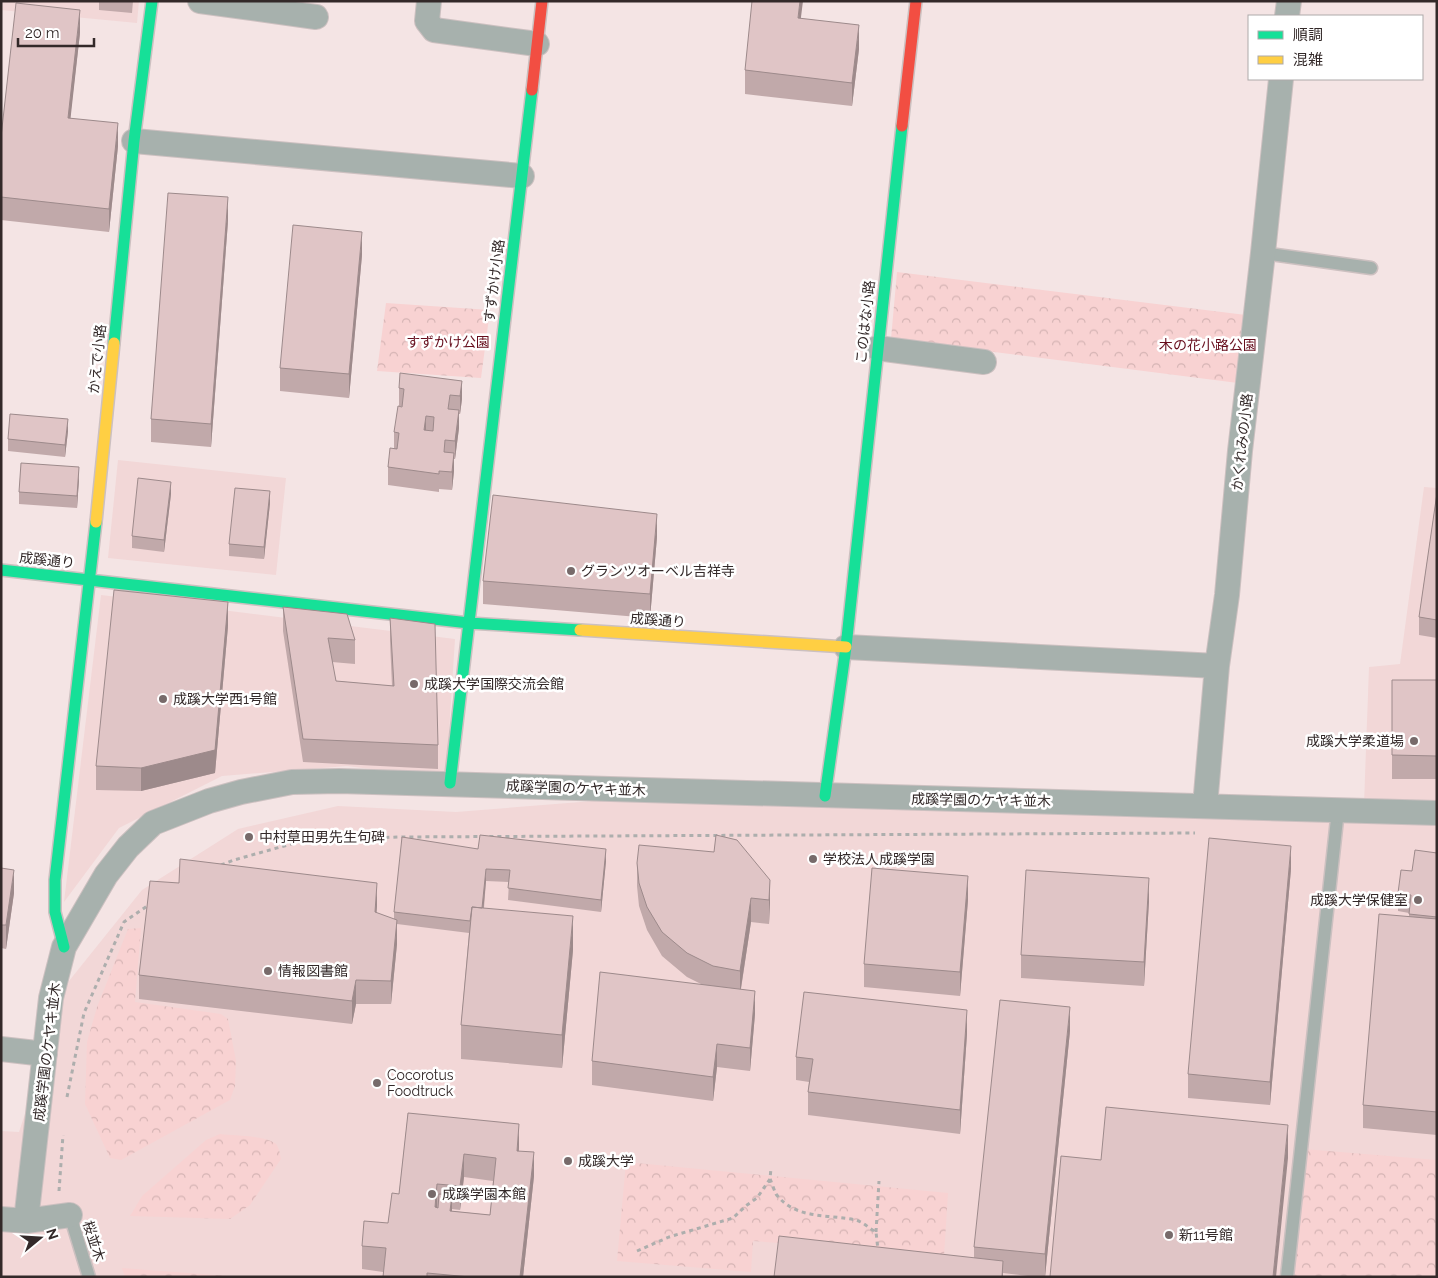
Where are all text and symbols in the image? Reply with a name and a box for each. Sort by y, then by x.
scale bar [18,15,94,47]
legend [1248,15,1423,80]
text: 20 m [25,24,60,42]
text: 順調 [1293,26,1323,44]
text: 混雑 [1293,51,1323,69]
street label: すずかけ小路 [481,238,507,324]
street label: このはな小路 [853,279,877,365]
street label: かえで小路 [85,324,109,394]
park label: すずかけ公園 [406,334,490,350]
park label: 木の花小路公園 [1159,337,1257,353]
street label: かくれみの小路 [1229,392,1255,492]
street label: 成蹊通り [18,549,76,571]
place label: グランツオーベル吉祥寺 [581,563,735,579]
marker: グランツオーベル吉祥寺 [565,565,577,577]
street label: 成蹊通り [630,610,686,630]
place label: 成蹊大学国際交流会館 [424,676,564,692]
marker: 成蹊大学国際交流会館 [408,678,420,690]
place label: 成蹊大学西1号館 [173,691,277,707]
marker: 成蹊大学西1号館 [157,693,169,705]
place label: 成蹊大学柔道場 [1306,733,1404,749]
marker: 成蹊大学柔道場 [1408,735,1420,747]
street label: 成蹊学園のケヤキ並木 [506,778,646,798]
street label: 成蹊学園のケヤキ並木 [911,791,1051,809]
place label: 中村草田男先生句碑 [259,829,385,845]
marker: 中村草田男先生句碑 [243,831,255,843]
place label: 学校法人成蹊学園 [823,851,935,867]
marker: 学校法人成蹊学園 [807,853,819,865]
place label: 成蹊大学保健室 [1310,892,1408,908]
marker: 成蹊大学保健室 [1412,894,1424,906]
place label: 情報図書館 [278,963,348,979]
marker: 情報図書館 [262,965,274,977]
street label: 成蹊学園のケヤキ並木 [31,982,63,1122]
place label: Cocorotus Foodtruck [387,1067,454,1099]
marker: Cocorotus Foodtruck [371,1077,383,1089]
place label: 成蹊大学 [578,1153,634,1169]
marker: 成蹊大学 [562,1155,574,1167]
place label: 成蹊学園本館 [442,1186,526,1202]
marker: 成蹊学園本館 [426,1188,438,1200]
north arrow [15,1213,65,1263]
street label: 桜並木 [80,1219,108,1263]
text: N [43,1226,62,1242]
place label: 新11号館 [1179,1227,1233,1243]
marker: 新11号館 [1163,1229,1175,1241]

